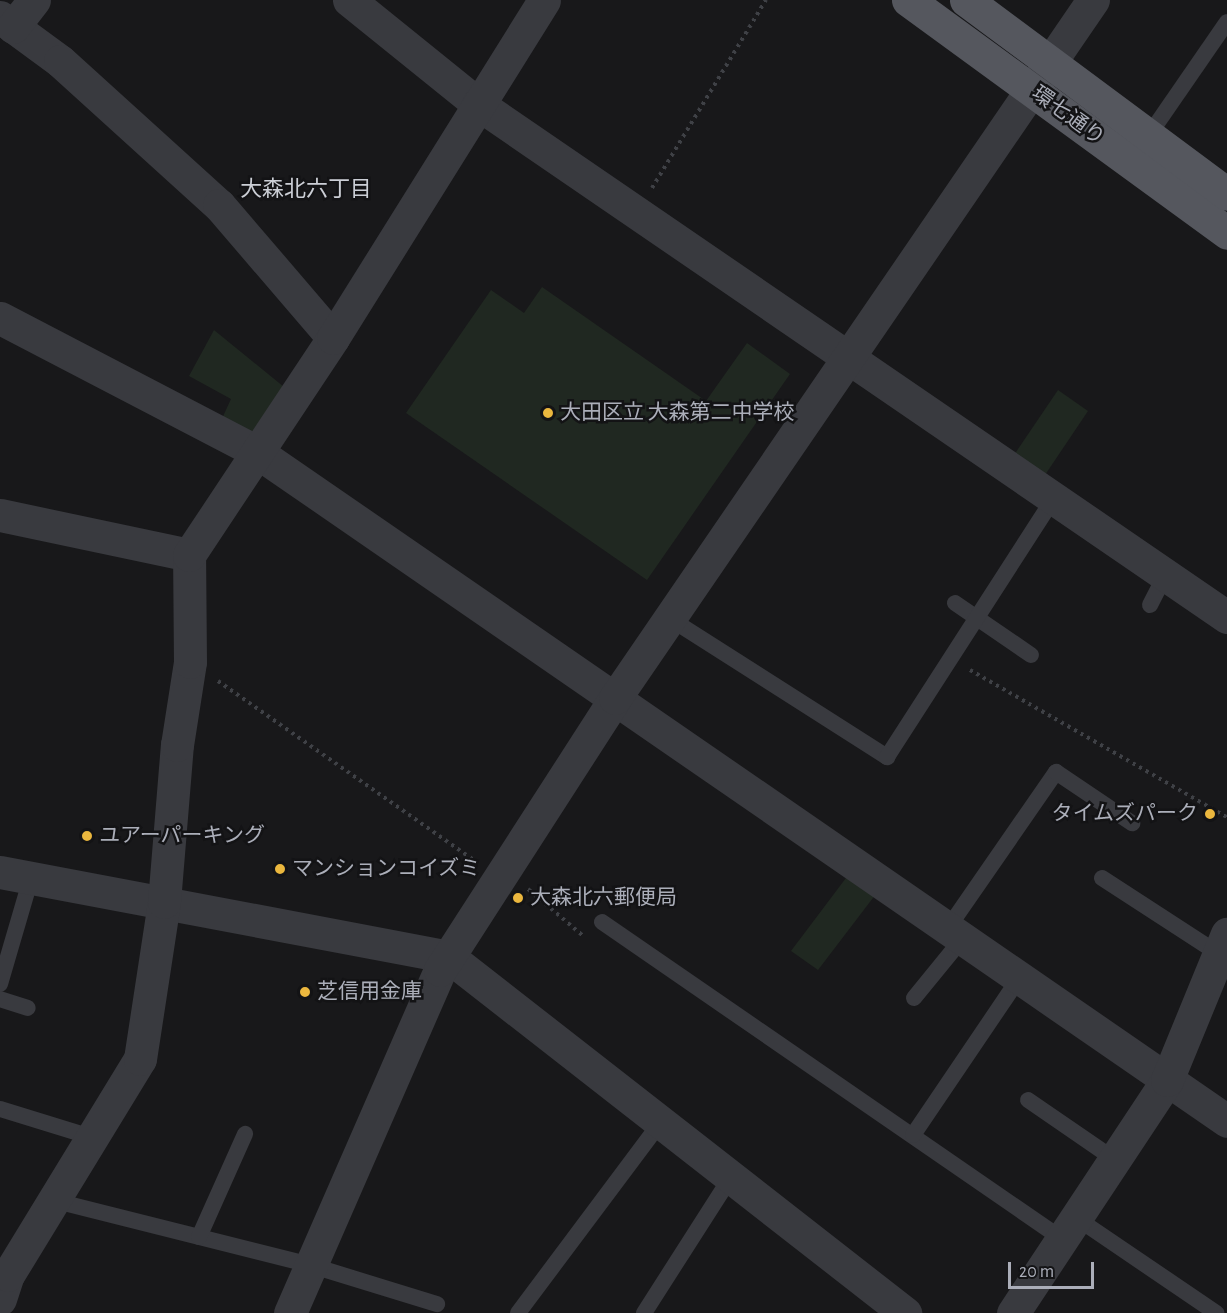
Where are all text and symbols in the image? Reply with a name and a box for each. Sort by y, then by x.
street label: 環七通り [1027,81,1109,151]
district label: 大森北六丁目 [240,177,372,203]
place label: 大田区立 大森第二中学校 [560,400,794,426]
marker: 大田区立 大森第二中学校 [541,406,555,420]
place label: タイムズパーク [1051,801,1198,827]
marker: タイムズパーク [1203,807,1217,821]
place label: ユアーパーキング [99,823,266,849]
marker: ユアーパーキング [80,829,94,843]
place label: マンションコイズミ [292,856,481,882]
marker: マンションコイズミ [273,862,287,876]
place label: 大森北六郵便局 [530,885,677,911]
marker: 大森北六郵便局 [511,891,525,905]
place label: 芝信用金庫 [317,979,422,1005]
marker: 芝信用金庫 [298,985,312,999]
scale bar [1011,1250,1096,1288]
text: 20 m [1019,1263,1054,1281]

